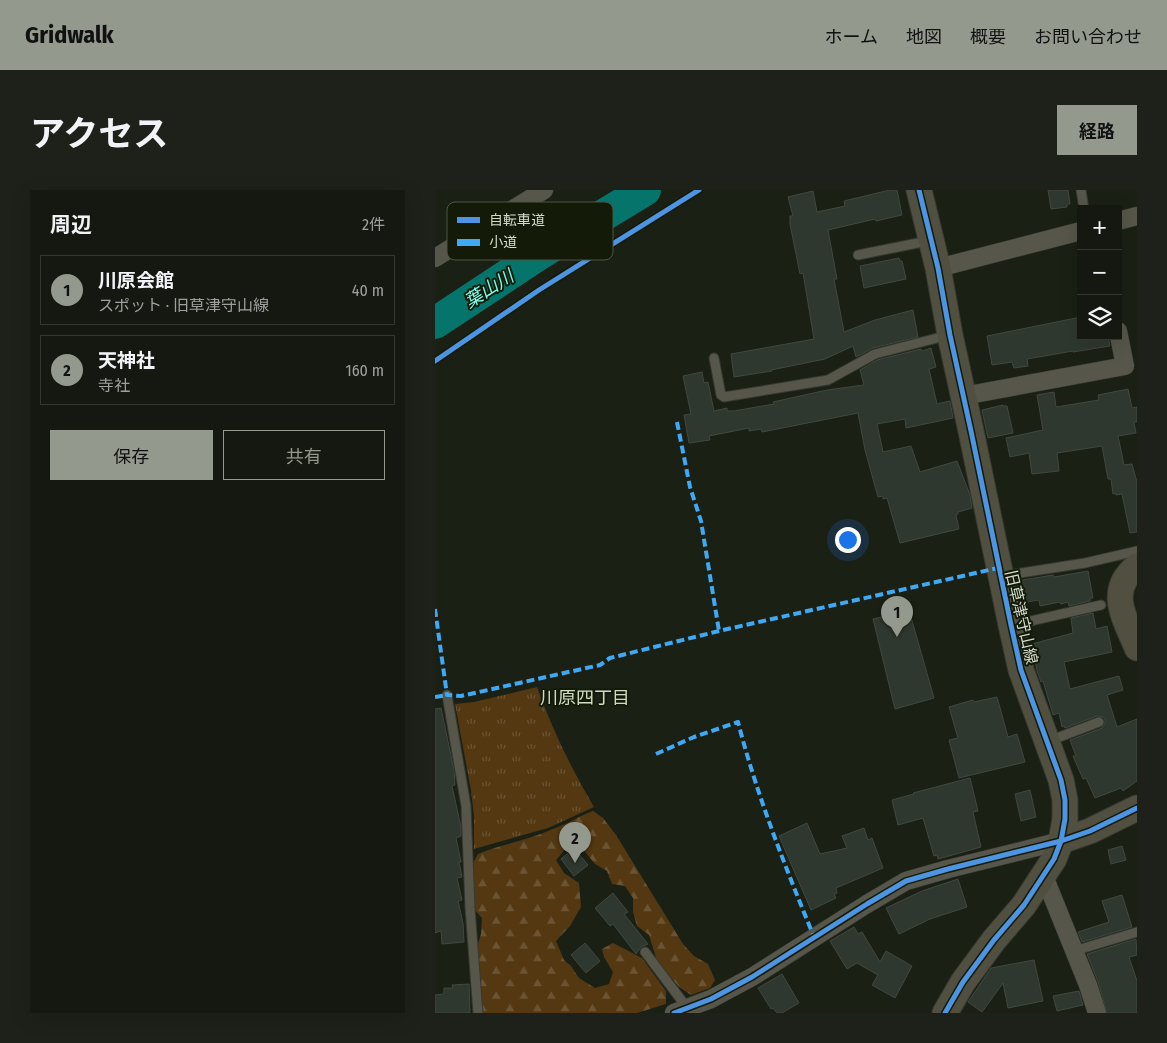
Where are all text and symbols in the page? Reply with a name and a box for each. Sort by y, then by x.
text: Gridwalk [25,21,114,49]
text: ホーム [825,26,878,48]
text: 地図 [906,26,942,48]
text: 概要 [970,26,1006,48]
text: お問い合わせ [1034,26,1142,48]
button: 経路 [1057,105,1137,155]
text: アクセス [30,113,168,155]
legend [447,202,613,260]
map controls [1077,205,1122,340]
button: + [1077,205,1122,250]
text: 周辺 [50,212,92,238]
text: 自転車道 [489,212,545,229]
text: 2件 [362,215,385,234]
text: 小道 [489,234,517,251]
button: − [1077,250,1122,295]
water label: 葉山川 [460,264,519,313]
text: 川原会館 [98,269,174,292]
text: 1 [64,281,70,300]
text: 40 m [352,281,384,300]
button: layers [1077,295,1122,340]
text: スポット · 旧草津守山線 [98,296,269,315]
text: 天神社 [98,349,155,372]
text: 2 [63,361,71,380]
text: 160 m [345,361,384,380]
text: 寺社 [98,376,130,395]
button: 保存 [50,430,213,480]
button: 共有 [223,430,385,480]
your location [835,527,861,553]
street label: 旧草津守山線 [1001,568,1042,666]
pin: 1 [881,596,913,637]
district label: 川原四丁目 [540,687,630,709]
pin: 2 [559,822,591,863]

